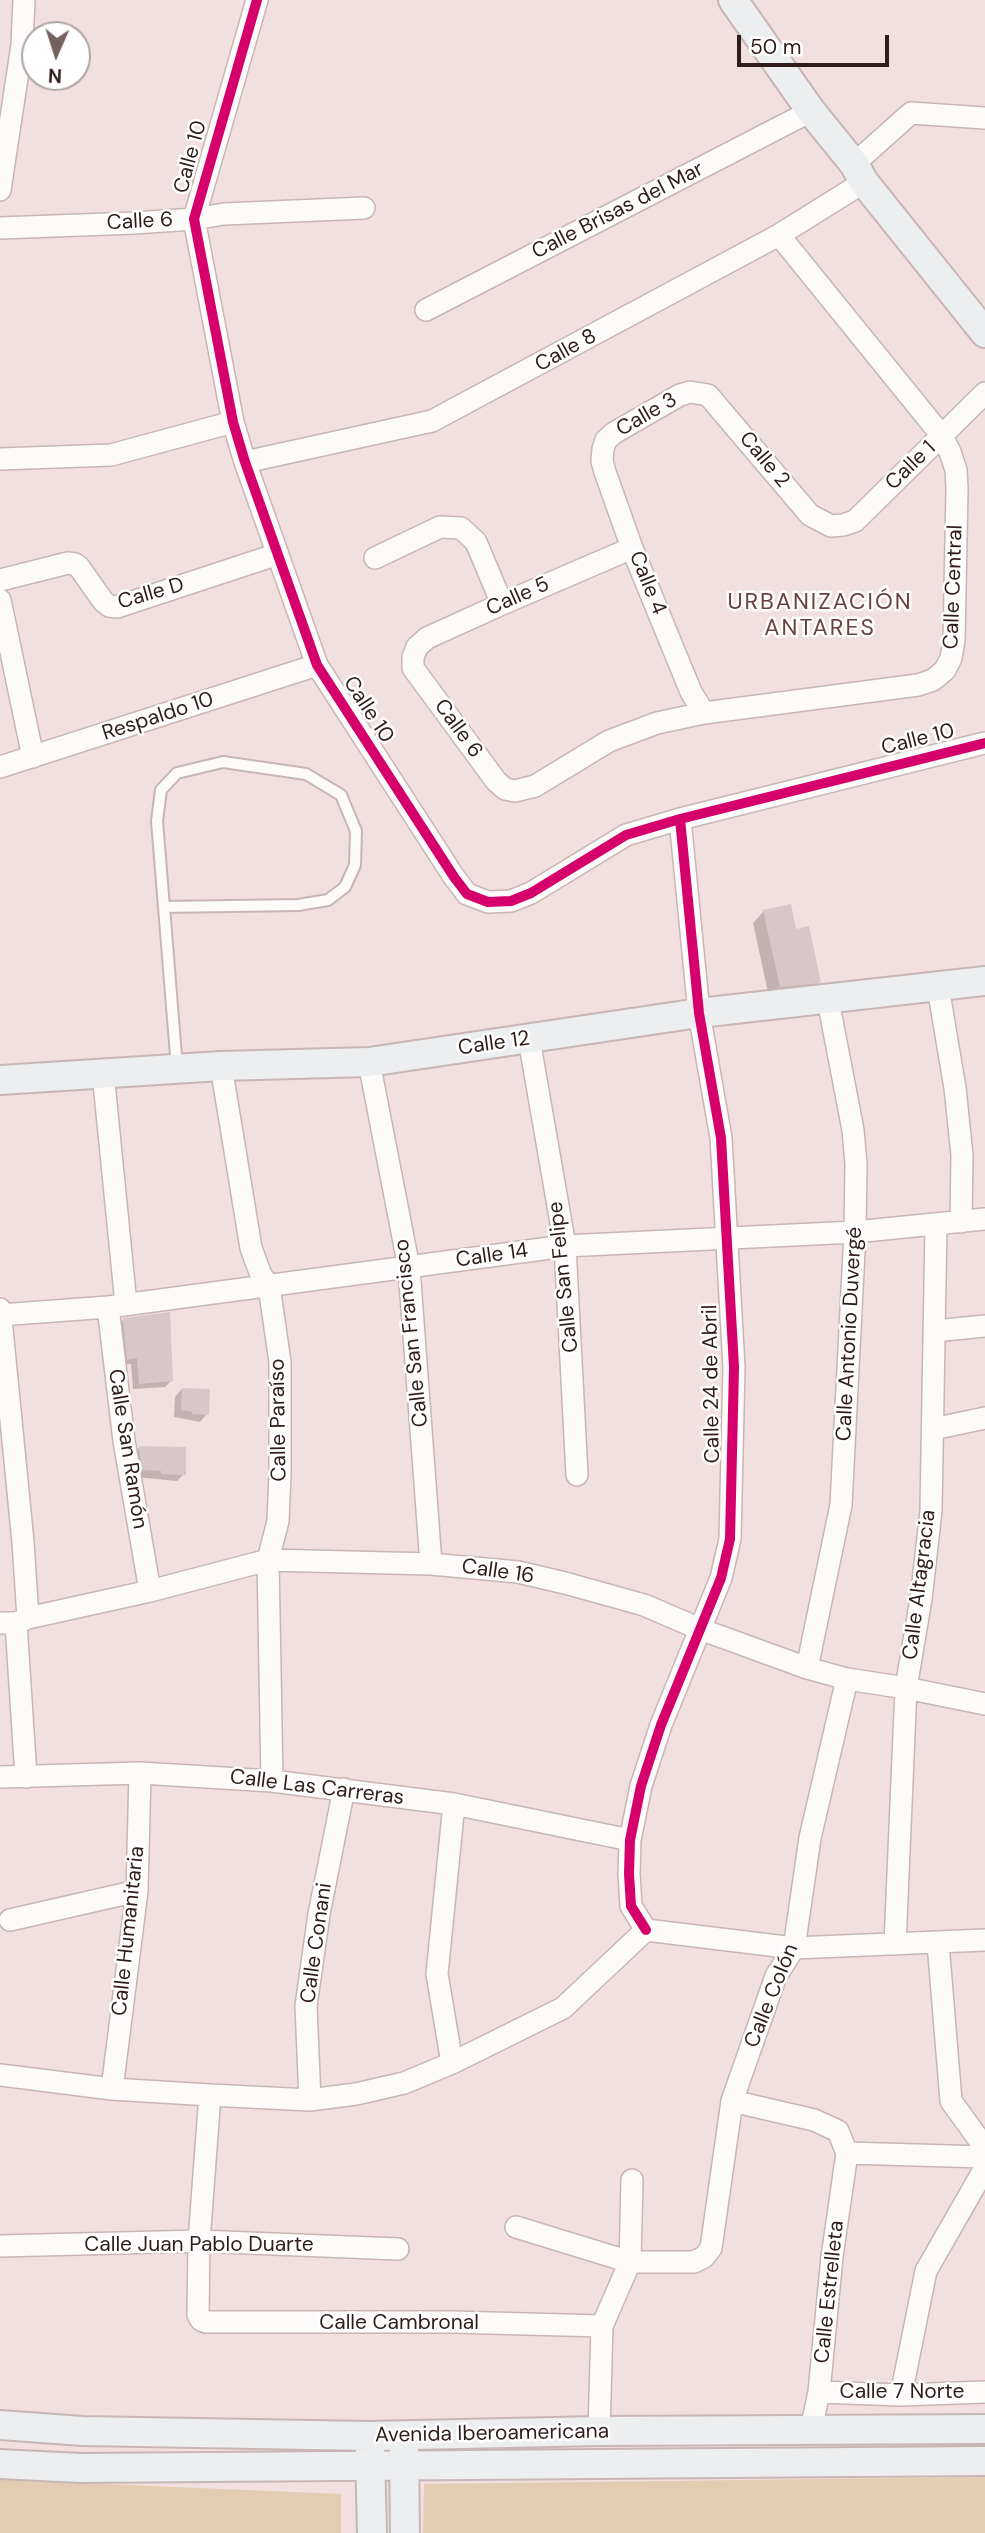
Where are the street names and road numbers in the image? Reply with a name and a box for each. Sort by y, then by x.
street label: Calle 10 [169,118,213,196]
street label: Calle Brisas del Mar [528,157,708,265]
street label: Calle 6 [106,208,174,236]
street label: Calle 8 [531,324,601,378]
street label: Calle 3 [612,388,682,442]
street label: Calle 2 [733,427,795,493]
street label: Calle 1 [881,436,941,496]
street label: Calle Central [939,524,969,650]
street label: Calle 4 [623,548,671,618]
street label: Calle 5 [483,572,553,622]
street label: Calle D [115,573,187,615]
street label: Calle 10 [337,672,399,748]
street label: Respaldo 10 [99,687,217,747]
street label: Calle 6 [428,695,488,763]
street label: Calle 10 [879,719,957,761]
street label: Calle 12 [457,1027,531,1061]
street label: Calle San Felipe [544,1200,584,1354]
street label: Calle Antonio Duvergé [832,1226,868,1442]
street label: Calle San Francisco [390,1238,434,1428]
street label: Calle 14 [454,1238,530,1274]
street label: Calle 24 de Abril [698,1304,726,1464]
street label: Calle Paraíso [265,1358,293,1482]
street label: Calle San Ramón [102,1367,152,1531]
street label: Calle Altagracia [898,1509,942,1661]
street label: Calle 16 [460,1554,536,1590]
street label: Calle Las Carreras [228,1765,406,1811]
street label: Calle Humanitaria [108,1845,150,2017]
street label: Calle Conani [296,1881,338,2005]
street label: Calle Colón [740,1940,804,2052]
street label: Calle Estrelleta [810,2219,850,2365]
street label: Calle Juan Pablo Duarte [84,2232,314,2258]
street label: Calle Cambronal [319,2310,479,2336]
street label: Calle 7 Norte [840,2379,964,2405]
street label: Avenida Iberoamericana [375,2419,609,2449]

